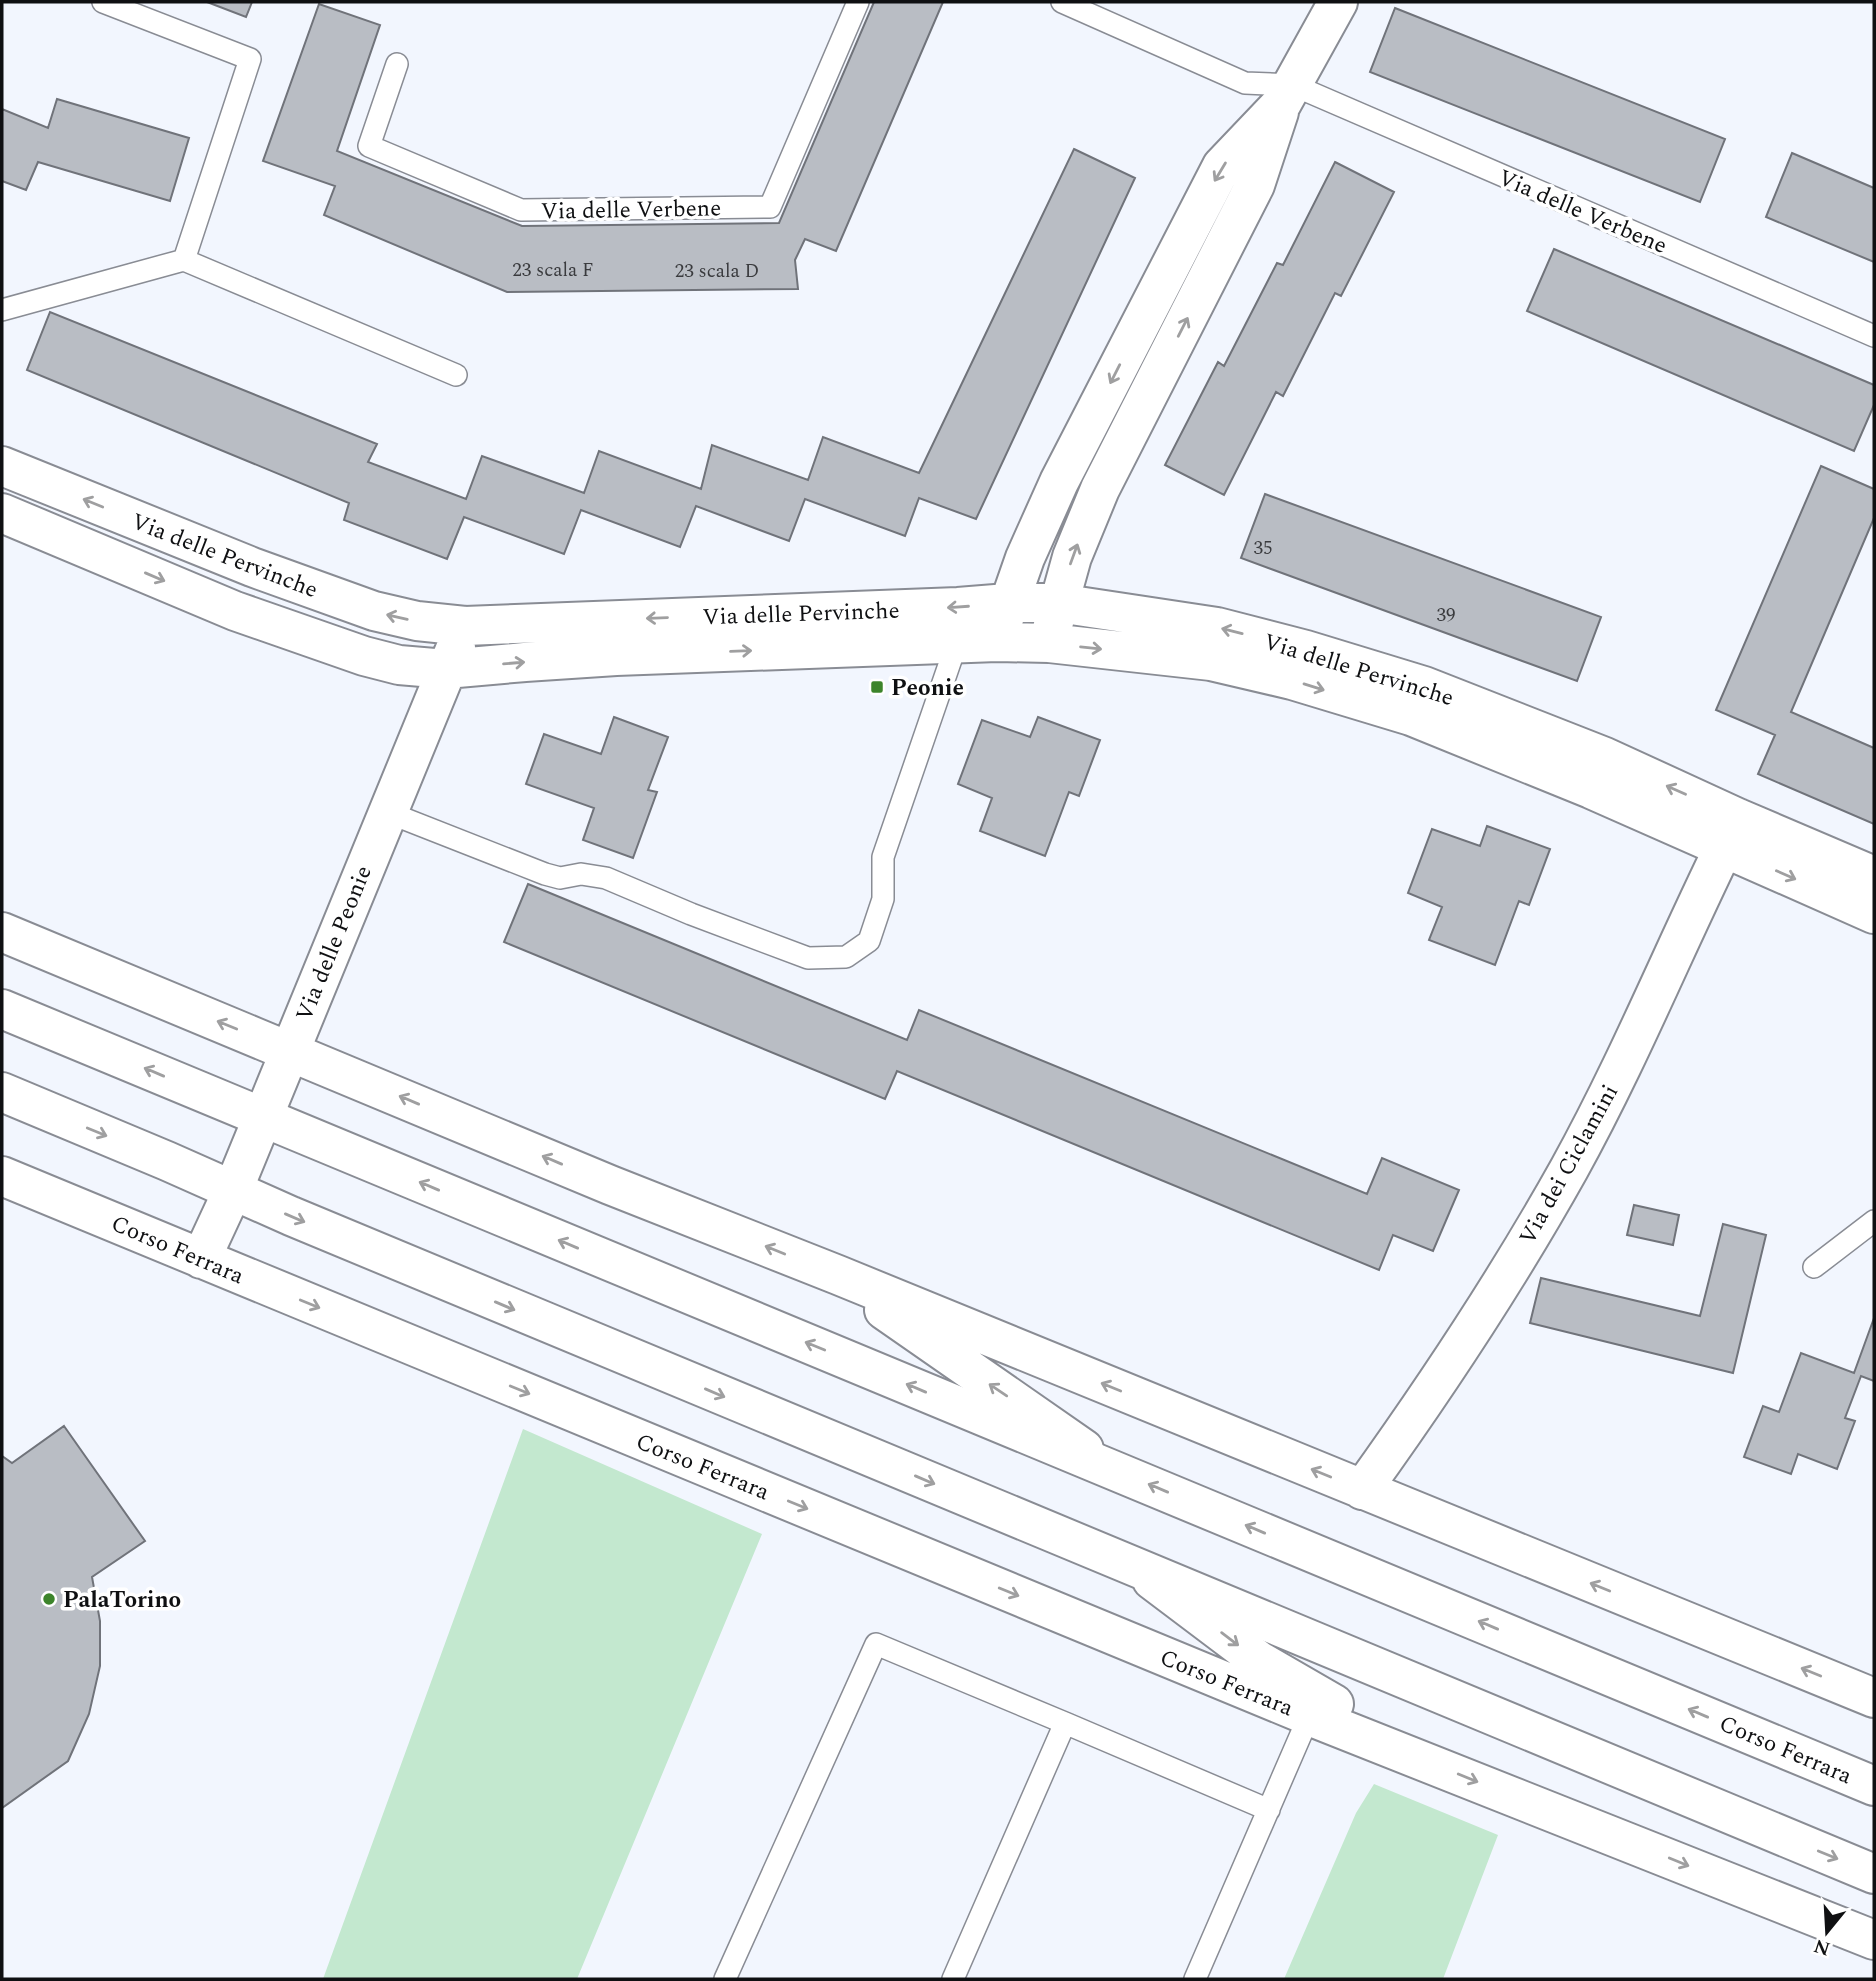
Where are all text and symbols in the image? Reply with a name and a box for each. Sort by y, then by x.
one-way arrow [1212,161,1226,181]
street label: Via delle Verbene [1493,161,1672,264]
street label: Via delle Verbene [541,191,722,230]
house number: 23 scala F [512,256,594,285]
house number: 23 scala D [675,257,759,286]
one-way arrow [1176,317,1190,338]
one-way arrow [1108,363,1122,384]
one-way arrow [82,495,104,508]
street label: Via delle Pervinche [126,505,323,608]
house number: 35 [1253,534,1273,563]
one-way arrow [1068,543,1081,565]
one-way arrow [144,572,165,585]
street label: Via delle Pervinche [702,594,900,635]
one-way arrow [946,600,969,613]
house number: 39 [1436,601,1456,630]
one-way arrow [386,609,409,623]
one-way arrow [646,612,669,625]
one-way arrow [1221,624,1244,637]
street label: Via delle Pervinche [1259,625,1458,716]
one-way arrow [1079,641,1101,654]
one-way arrow [729,645,752,658]
one-way arrow [502,656,525,669]
place label: Peonie [891,671,964,706]
marker: Peonie [869,679,885,695]
one-way arrow [1303,681,1325,694]
one-way arrow [1666,782,1687,796]
street label: Via delle Peonie [287,861,382,1027]
one-way arrow [1774,870,1796,883]
one-way arrow [216,1018,238,1031]
one-way arrow [144,1065,166,1078]
street label: Via dei Ciclamini [1511,1078,1628,1251]
one-way arrow [399,1093,421,1106]
one-way arrow [86,1126,107,1139]
one-way arrow [542,1153,564,1166]
one-way arrow [419,1179,440,1192]
street label: Corso Ferrara [106,1207,249,1294]
one-way arrow [284,1212,305,1225]
one-way arrow [557,1236,579,1249]
one-way arrow [765,1243,786,1256]
one-way arrow [298,1298,320,1311]
one-way arrow [494,1300,516,1313]
one-way arrow [805,1339,827,1352]
one-way arrow [1100,1380,1122,1393]
one-way arrow [906,1381,928,1394]
one-way arrow [989,1383,1008,1397]
one-way arrow [509,1385,530,1398]
one-way arrow [704,1387,726,1400]
street label: Corso Ferrara [630,1425,774,1510]
one-way arrow [1311,1466,1333,1479]
one-way arrow [914,1475,936,1488]
one-way arrow [1148,1481,1170,1494]
one-way arrow [787,1499,809,1512]
one-way arrow [1245,1521,1267,1534]
one-way arrow [1590,1579,1611,1592]
place label: PalaTorino [63,1583,181,1618]
one-way arrow [997,1586,1019,1599]
marker: PalaTorino [41,1591,57,1607]
one-way arrow [1478,1618,1499,1631]
one-way arrow [1220,1632,1239,1647]
street label: Corso Ferrara [1154,1641,1298,1726]
one-way arrow [1801,1665,1822,1678]
one-way arrow [1688,1705,1709,1718]
street label: Corso Ferrara [1714,1707,1857,1794]
one-way arrow [1457,1773,1478,1786]
one-way arrow [1816,1849,1838,1862]
one-way arrow [1668,1857,1690,1870]
north arrow [1792,1897,1862,1967]
text: N [1810,1931,1834,1963]

